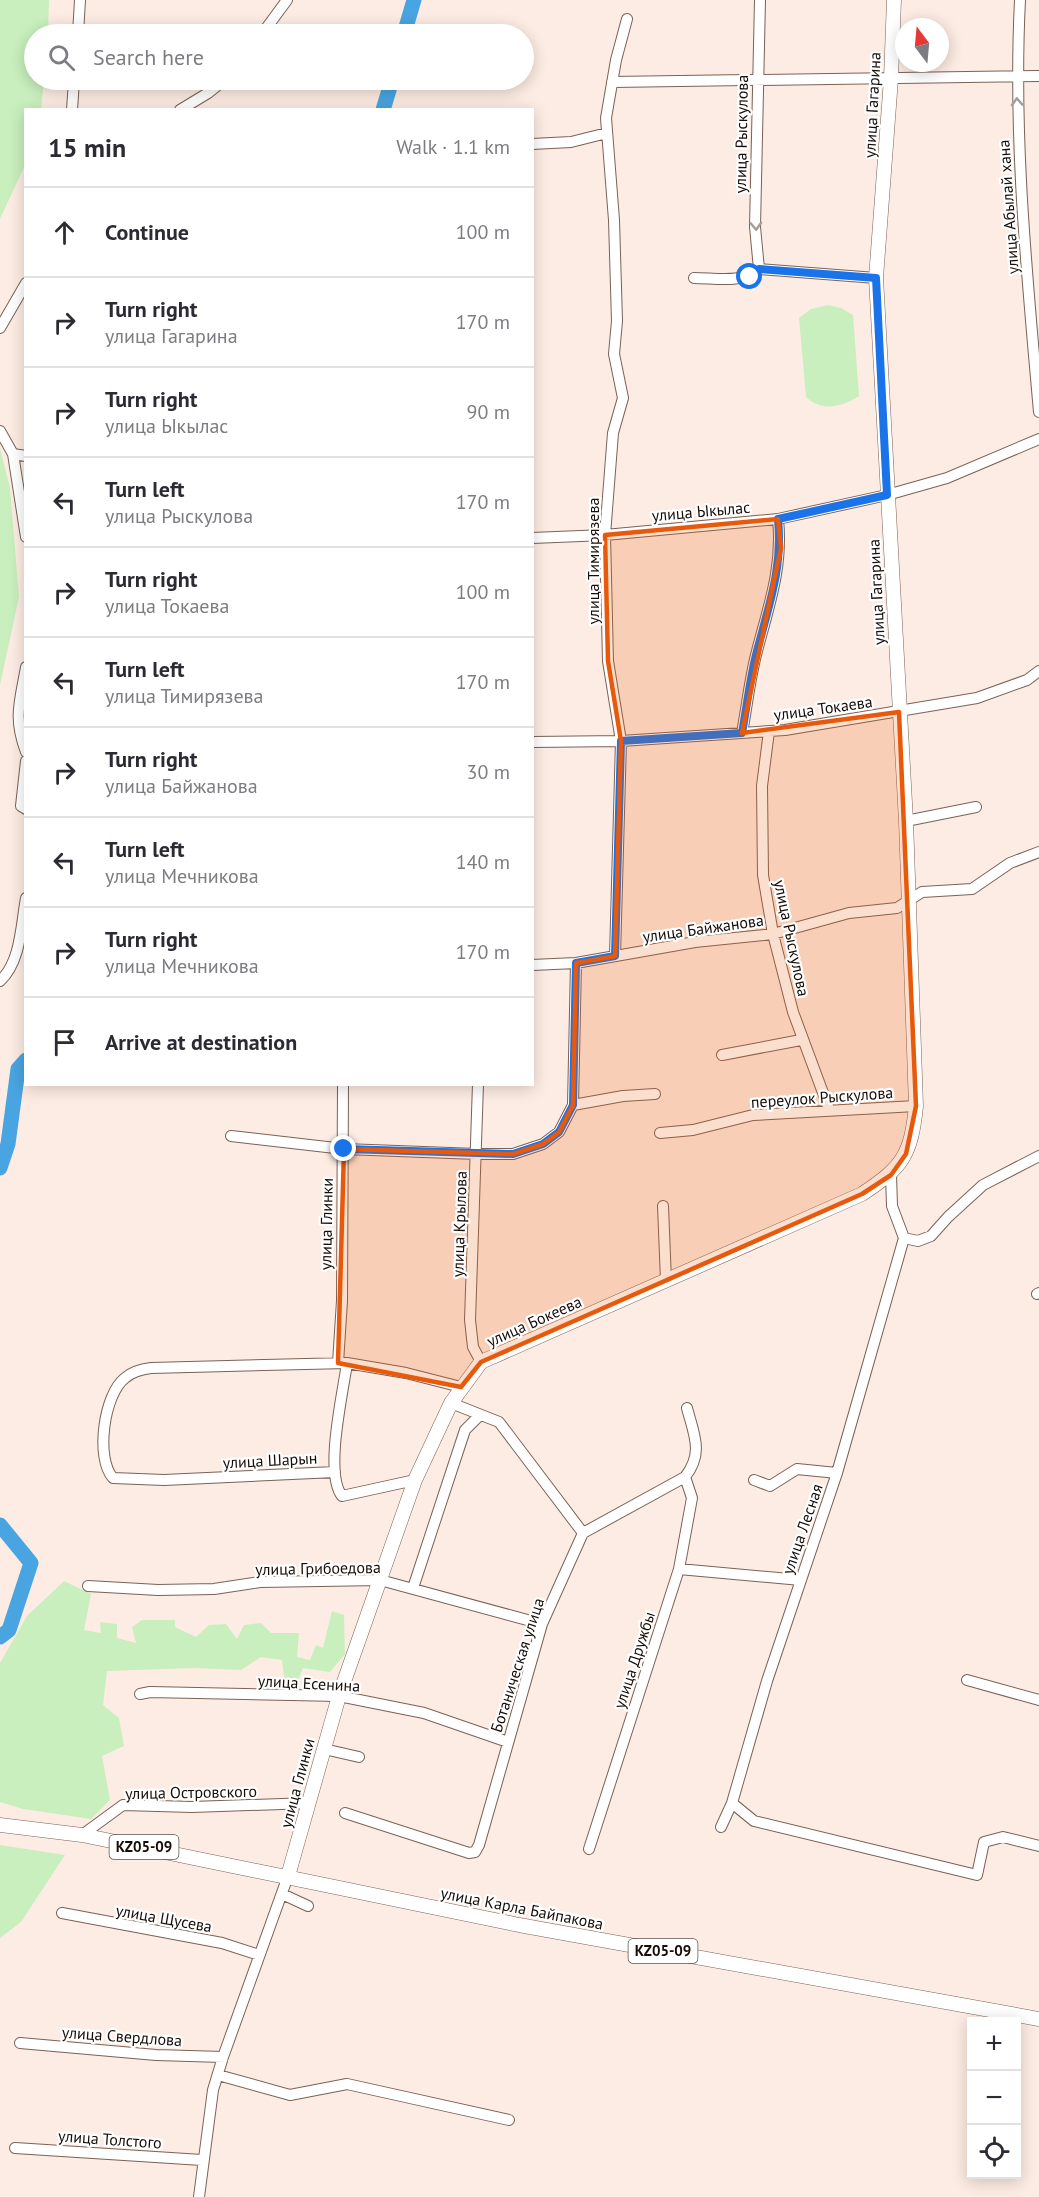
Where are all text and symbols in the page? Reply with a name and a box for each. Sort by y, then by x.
north arrow [895,18,949,72]
search box [24,24,534,90]
icon: search [45,41,78,74]
text: Search here [93,43,204,71]
street label: улица Гагарина [859,52,885,158]
street label: улица Рыскулова [730,75,752,193]
one-way arrow [1011,98,1024,107]
text: 15 min [48,131,126,164]
text: Walk · 1.1 km [396,134,510,160]
street label: улица Абылай хана [993,139,1023,275]
icon: ahead [48,216,81,249]
text: Continue [105,218,189,246]
text: 100 m [456,219,510,245]
one-way arrow [749,222,762,231]
route start [736,263,762,289]
text: Turn right [105,295,197,323]
icon: right [48,306,81,339]
text: 170 m [456,309,510,335]
text: улица Гагарина [105,323,238,349]
text: Turn right [105,385,197,413]
icon: right [48,396,81,429]
text: 90 m [467,399,510,425]
text: улица Ыкылас [105,413,228,439]
text: Turn left [105,475,185,503]
icon: left [48,486,81,519]
text: 170 m [456,489,510,515]
street label: улица Ыкылас [651,497,751,525]
street label: улица Тимирязева [583,498,603,624]
text: улица Рыскулова [105,503,253,529]
street label: улица Гагарина [863,539,889,645]
text: Turn right [105,565,197,593]
icon: right [48,576,81,609]
text: 100 m [456,579,510,605]
text: улица Токаева [105,593,229,619]
text: Turn left [105,655,185,683]
icon: left [48,666,81,699]
text: 170 m [456,669,510,695]
text: улица Тимирязева [105,683,263,709]
street label: улица Токаева [772,691,874,725]
text: Turn right [105,745,197,773]
icon: right [48,756,81,789]
text: 30 m [467,759,510,785]
text: улица Байжанова [105,773,258,799]
text: Turn left [105,835,185,863]
icon: left [48,846,81,879]
text: 140 m [456,849,510,875]
text: улица Мечникова [105,863,259,889]
street label: улица Рыскулова [770,878,814,998]
street label: улица Байжанова [641,910,765,946]
text: Turn right [105,925,197,953]
icon: right [48,936,81,969]
text: 170 m [456,939,510,965]
text: улица Мечникова [105,953,259,979]
icon: arrive [48,1026,81,1059]
text: Arrive at destination [105,1028,297,1056]
street label: переулок Рыскулова [750,1082,894,1112]
route end [330,1135,356,1161]
street label: улица Крылова [447,1170,471,1278]
street label: улица Глинки [315,1178,337,1270]
street label: улица Бокеева [483,1291,585,1351]
street label: улица Шарын [222,1448,318,1472]
street label: улица Лесная [777,1481,827,1577]
street label: улица Грибоедова [255,1557,381,1579]
street label: Ботаническая улица [486,1595,548,1735]
street label: улица Дружбы [609,1609,659,1711]
street label: улица Есенина [257,1670,361,1696]
street label: улица Глинки [275,1736,319,1830]
street label: улица Островского [125,1781,257,1803]
road number: KZ05-09 [110,1835,178,1859]
street label: улица Карла Байпакова [439,1882,605,1934]
street label: улица Щусева [114,1900,214,1936]
road number: KZ05-09 [628,1939,698,1963]
map controls [967,2017,1021,2179]
button: + [967,2017,1021,2071]
street label: улица Свердлова [61,2022,183,2050]
button: − [967,2071,1021,2125]
street label: улица Толстого [58,2125,162,2153]
button: locate [967,2125,1021,2179]

